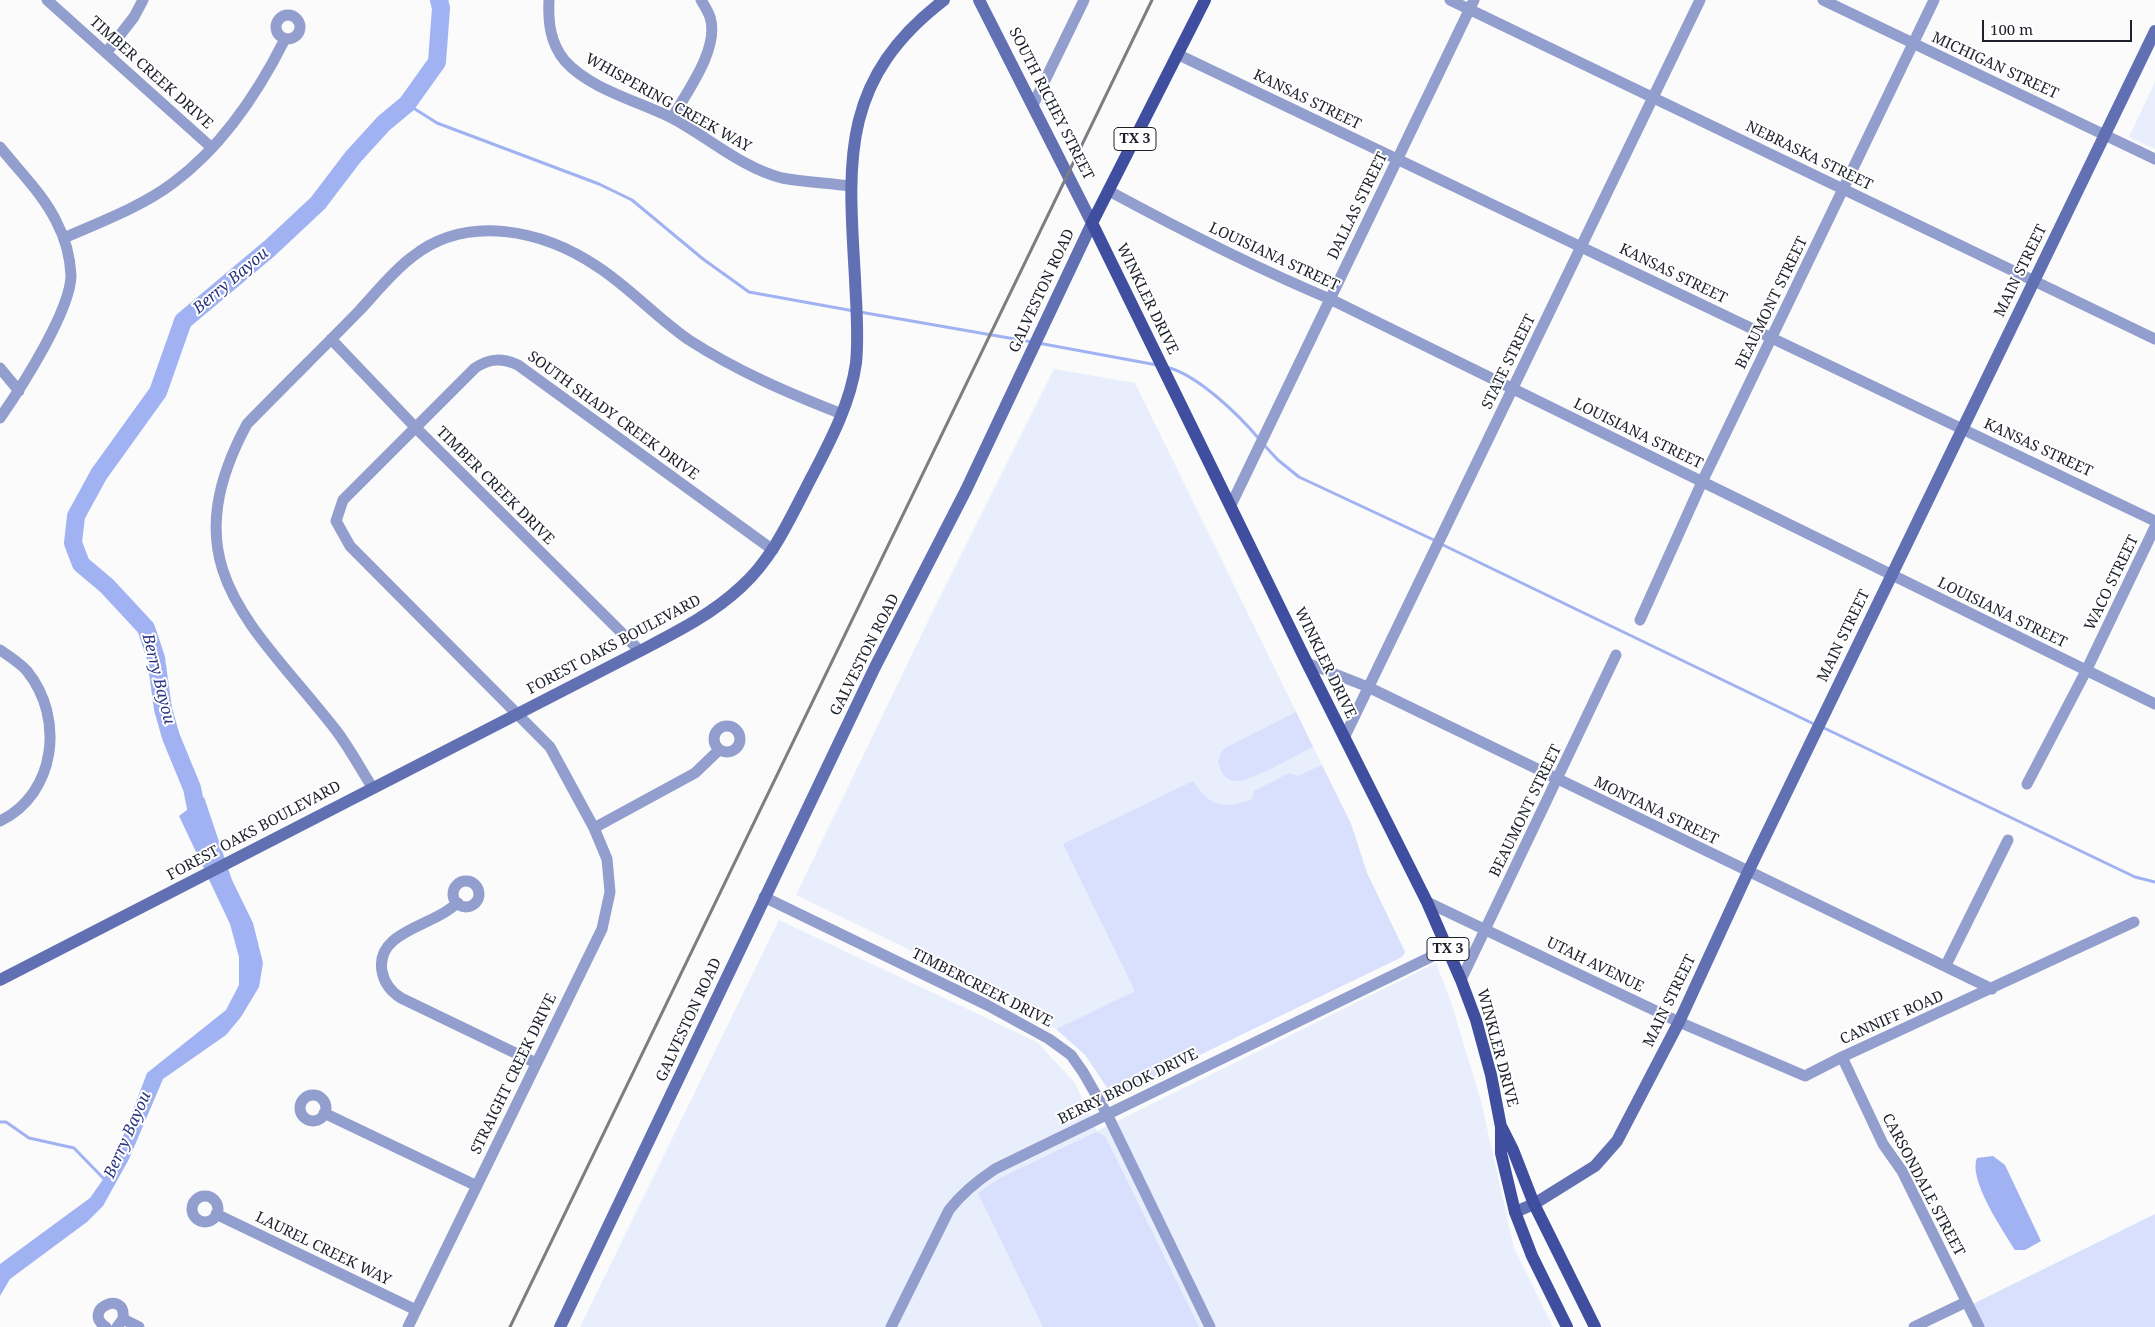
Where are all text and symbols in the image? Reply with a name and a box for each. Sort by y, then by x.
scale bar [1985,10,2135,42]
street label: TIMBER CREEK DRIVE [86,13,216,133]
text: 100 m [1990,19,2033,39]
street label: SOUTH RICHEY STREET [1005,25,1097,183]
street label: MICHIGAN STREET [1929,29,2061,103]
street label: WHISPERING CREEK WAY [582,50,754,156]
street label: KANSAS STREET [1250,66,1364,134]
street label: NEBRASKA STREET [1743,117,1875,195]
road number: TX 3 [1114,128,1156,150]
street label: DALLAS STREET [1324,149,1392,263]
street label: LOUISIANA STREET [1206,219,1342,295]
street label: MAIN STREET [1991,222,2051,320]
street label: GALVESTON ROAD [1005,226,1079,356]
street label: BEAUMONT STREET [1732,234,1812,372]
street label: KANSAS STREET [1616,240,1730,308]
street label: WINKLER DRIVE [1112,241,1182,357]
water label: Berry Bayou [189,244,273,318]
street label: STATE STREET [1478,312,1540,412]
street label: SOUTH SHADY CREEK DRIVE [524,348,702,484]
street label: LOUISIANA STREET [1570,395,1706,473]
street label: KANSAS STREET [1981,415,2095,481]
street label: TIMBER CREEK DRIVE [432,423,558,549]
street label: WACO STREET [2081,532,2143,634]
street label: LOUISIANA STREET [1934,574,2070,652]
street label: MAIN STREET [1814,587,1874,685]
street label: FOREST OAKS BOULEVARD [524,591,704,699]
street label: GALVESTON ROAD [826,591,904,719]
street label: WINKLER DRIVE [1290,605,1360,721]
water label: Berry Bayou [137,632,179,726]
street label: BEAUMONT STREET [1486,742,1566,880]
street label: MONTANA STREET [1591,773,1721,849]
street label: FOREST OAKS BOULEVARD [164,777,344,885]
street label: UTAH AVENUE [1544,934,1646,996]
road number: TX 3 [1427,938,1469,961]
street label: TIMBERCREEK DRIVE [909,945,1055,1031]
street label: MAIN STREET [1640,952,1700,1050]
street label: GALVESTON ROAD [652,955,726,1085]
street label: WINKLER DRIVE [1473,987,1521,1109]
street label: CANNIFF ROAD [1837,987,1947,1049]
street label: STRAIGHT CREEK DRIVE [467,991,561,1157]
street label: BERRY BROOK DRIVE [1055,1045,1201,1129]
water label: Berry Bayou [100,1089,156,1181]
street label: CARSONDALE STREET [1878,1111,1968,1259]
street label: LAUREL CREEK WAY [252,1208,394,1290]

